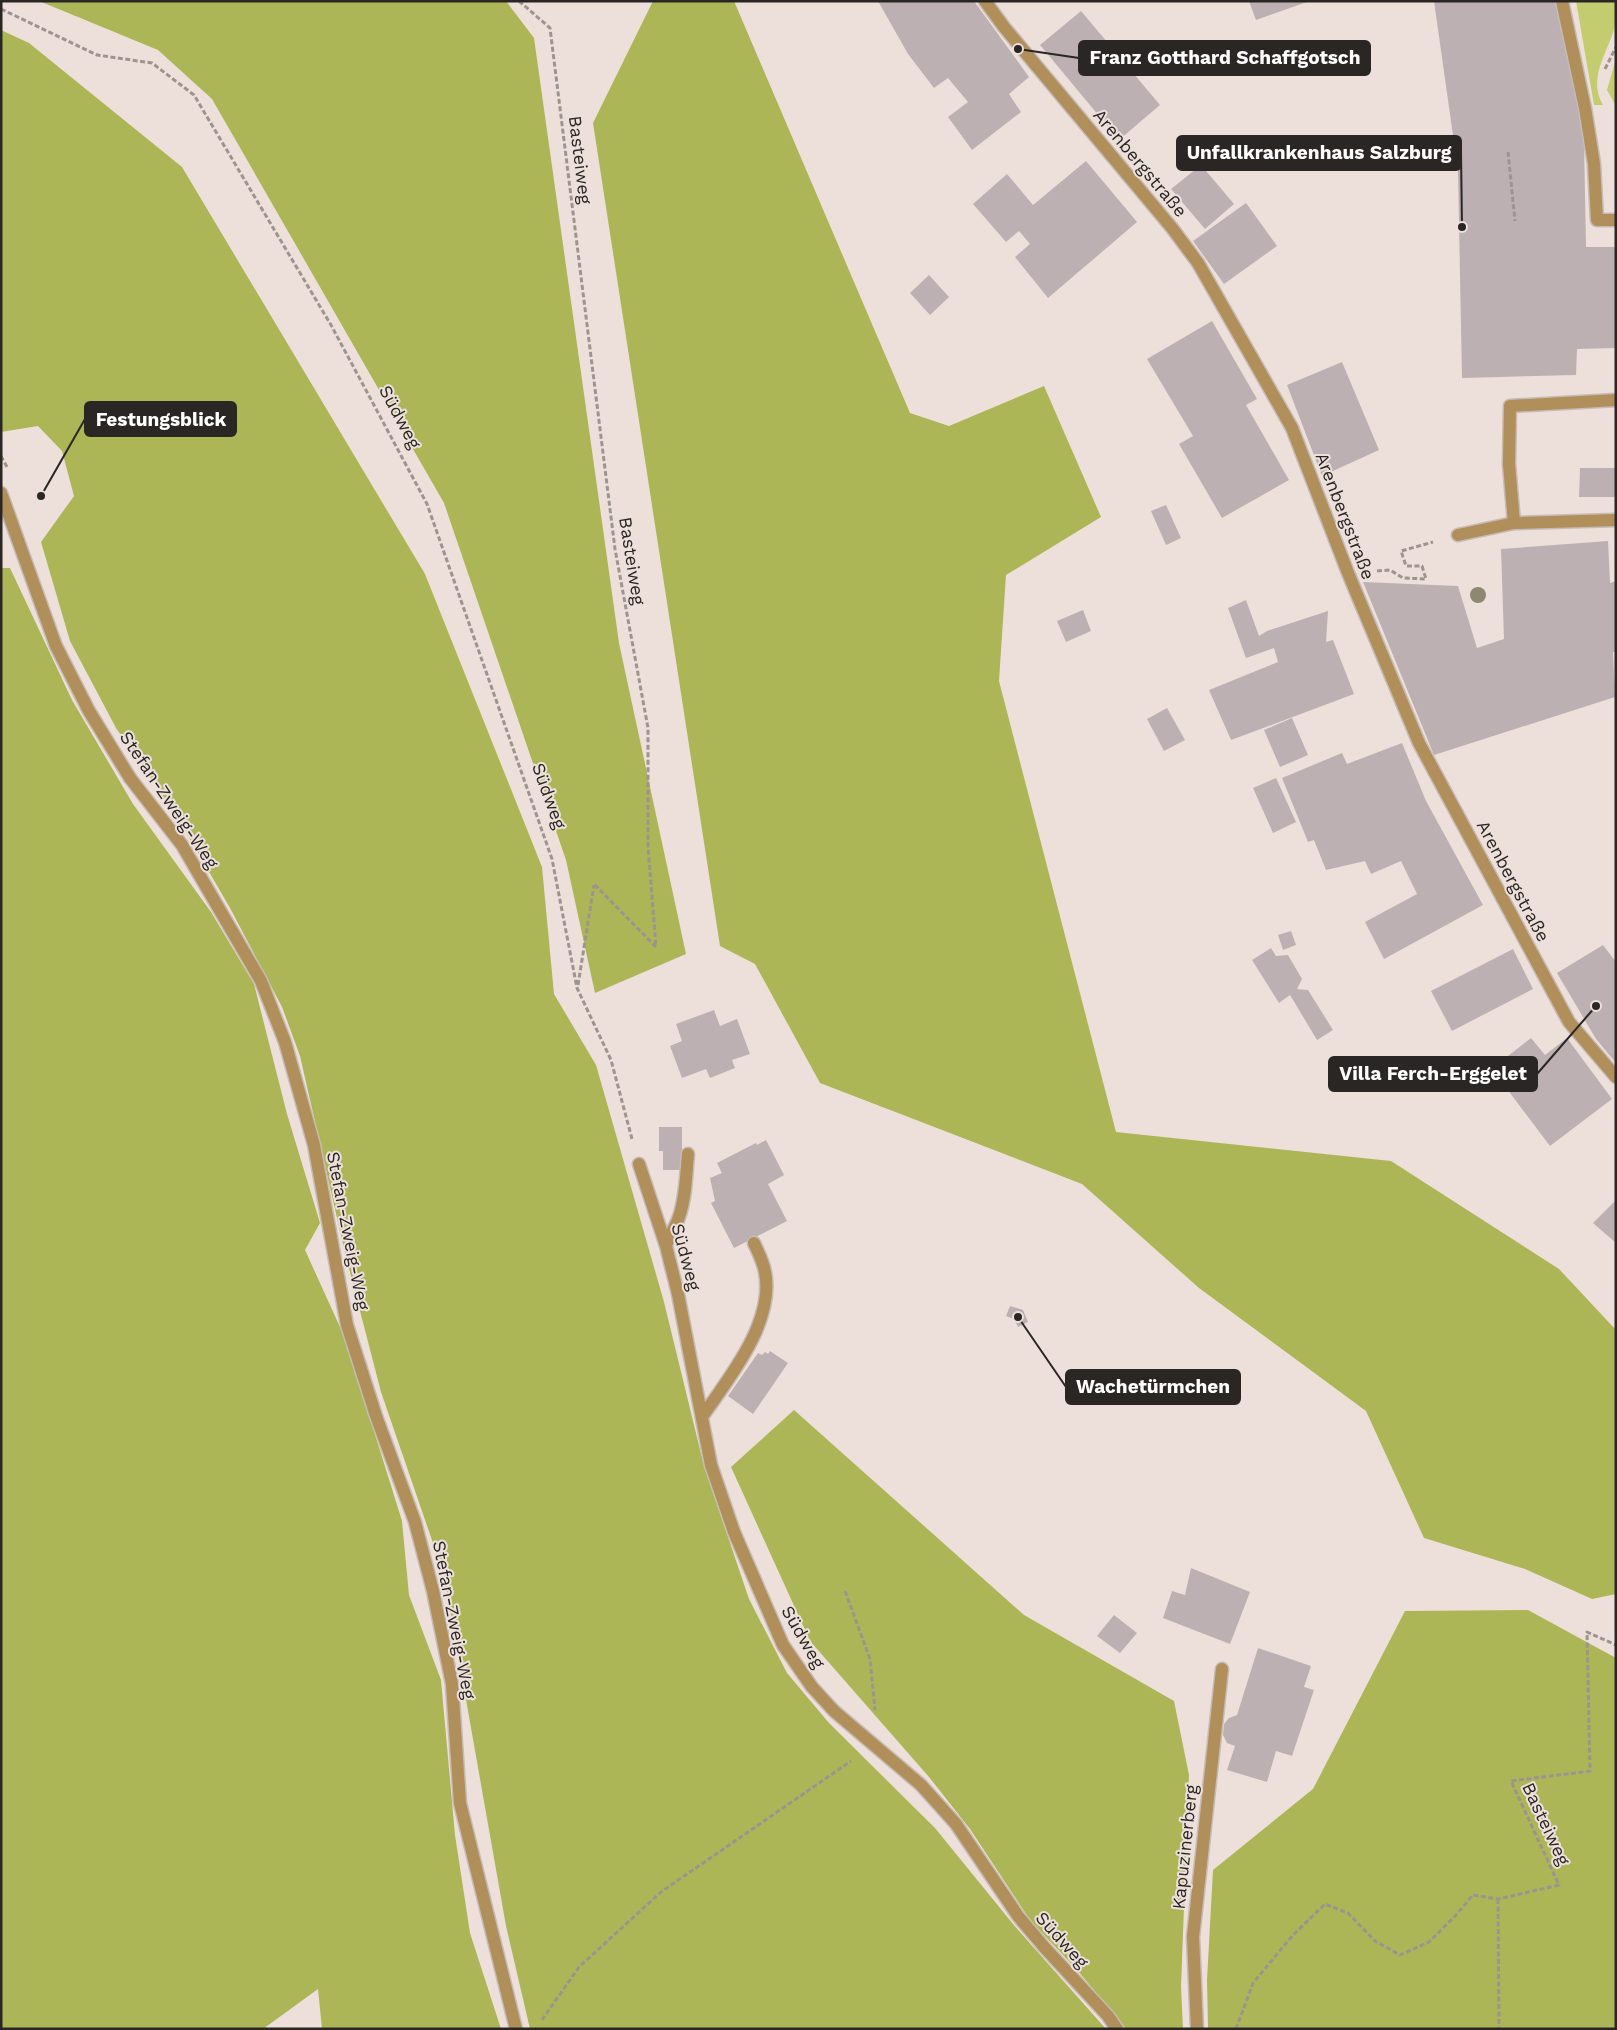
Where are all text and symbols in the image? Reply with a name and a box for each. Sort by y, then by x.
callout: Franz Gotthard Schaffgotsch [1079,41,1370,75]
text: Franz Gotthard Schaffgotsch [1090,46,1360,69]
street label: Arenbergstraße [1089,104,1192,221]
street label: Basteiweg [565,115,596,206]
callout: Unfallkrankenhaus Salzburg [1177,136,1461,170]
text: Unfallkrankenhaus Salzburg [1187,141,1452,164]
street label: Südweg [375,382,426,452]
callout: Festungsblick [85,402,236,436]
text: Festungsblick [96,408,227,431]
street label: Arenbergstraße [1312,449,1379,582]
street label: Basteiweg [615,515,650,607]
street label: Stefan-Zweig-Weg [116,727,223,873]
street label: Südweg [528,760,571,832]
street label: Arenbergstraße [1473,816,1554,945]
callout: Villa Ferch-Erggelet [1329,1057,1537,1091]
text: Villa Ferch-Erggelet [1339,1062,1527,1085]
street label: Stefan-Zweig-Weg [323,1150,374,1312]
street label: Südweg [667,1221,706,1293]
callout: Wachetürmchen [1066,1370,1240,1404]
text: Wachetürmchen [1076,1375,1230,1398]
street label: Stefan-Zweig-Weg [429,1539,480,1701]
street label: Südweg [777,1602,830,1672]
street label: Basteiweg [1518,1779,1575,1869]
street label: Kapuzinerberg [1167,1783,1202,1910]
street label: Südweg [1032,1907,1093,1972]

